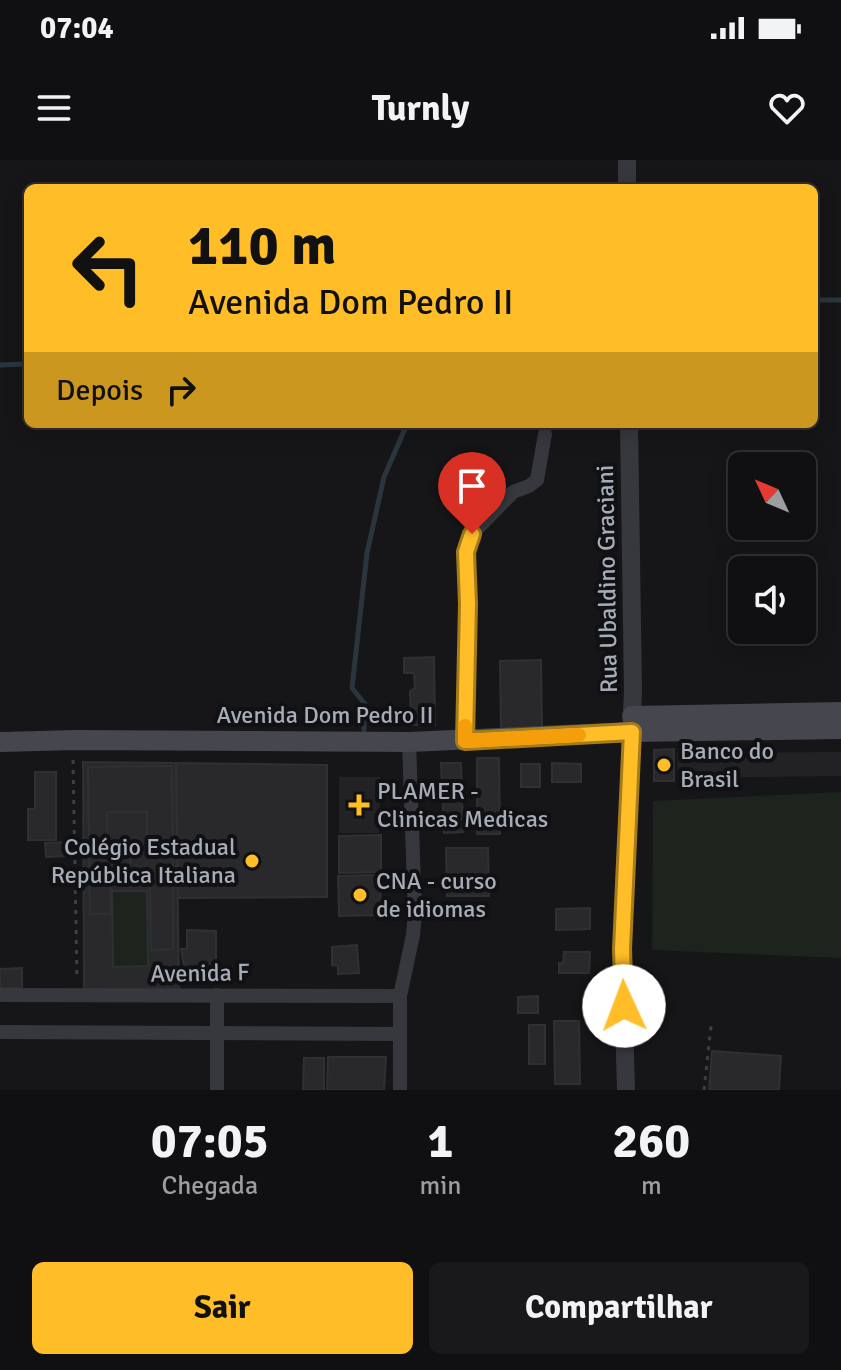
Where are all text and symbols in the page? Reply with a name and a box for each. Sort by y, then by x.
text: 07:04 [40,10,114,47]
icon: menu [32,86,76,130]
text: Turnly [372,86,469,131]
icon: heart [765,86,809,130]
text: 110 m [188,211,336,280]
icon: left [56,216,160,320]
text: Avenida Dom Pedro II [188,280,514,325]
icon: right [159,368,203,412]
text: Depois [56,372,143,409]
pin [438,452,506,534]
north arrow [728,452,816,540]
map controls [728,452,816,644]
icon: arrive [450,464,494,508]
street label: Rua Ubaldino Graciani [590,465,624,693]
button: sound [728,556,816,644]
street label: Avenida Dom Pedro II [216,700,434,730]
place label: Banco do Brasil [680,736,774,794]
marker: Banco do Brasil [655,756,673,774]
place label: PLAMER - Clinicas Medicas [377,776,548,834]
marker: PLAMER - Clinicas Medicas [348,794,370,816]
place label: Colégio Estadual República Italiana [51,832,236,890]
marker: Colégio Estadual República Italiana [243,852,261,870]
place label: CNA - curso de idiomas [376,866,497,924]
marker: CNA - curso de idiomas [351,886,369,904]
street label: Avenida F [150,957,250,989]
position arrow [582,964,666,1048]
text: 07:05 [151,1112,269,1171]
text: 1 [428,1112,453,1171]
text: 260 [612,1112,690,1171]
text: Chegada [161,1170,258,1202]
text: min [420,1170,462,1202]
text: m [641,1170,662,1202]
button: Sair [32,1262,413,1354]
button: Compartilhar [429,1262,809,1354]

